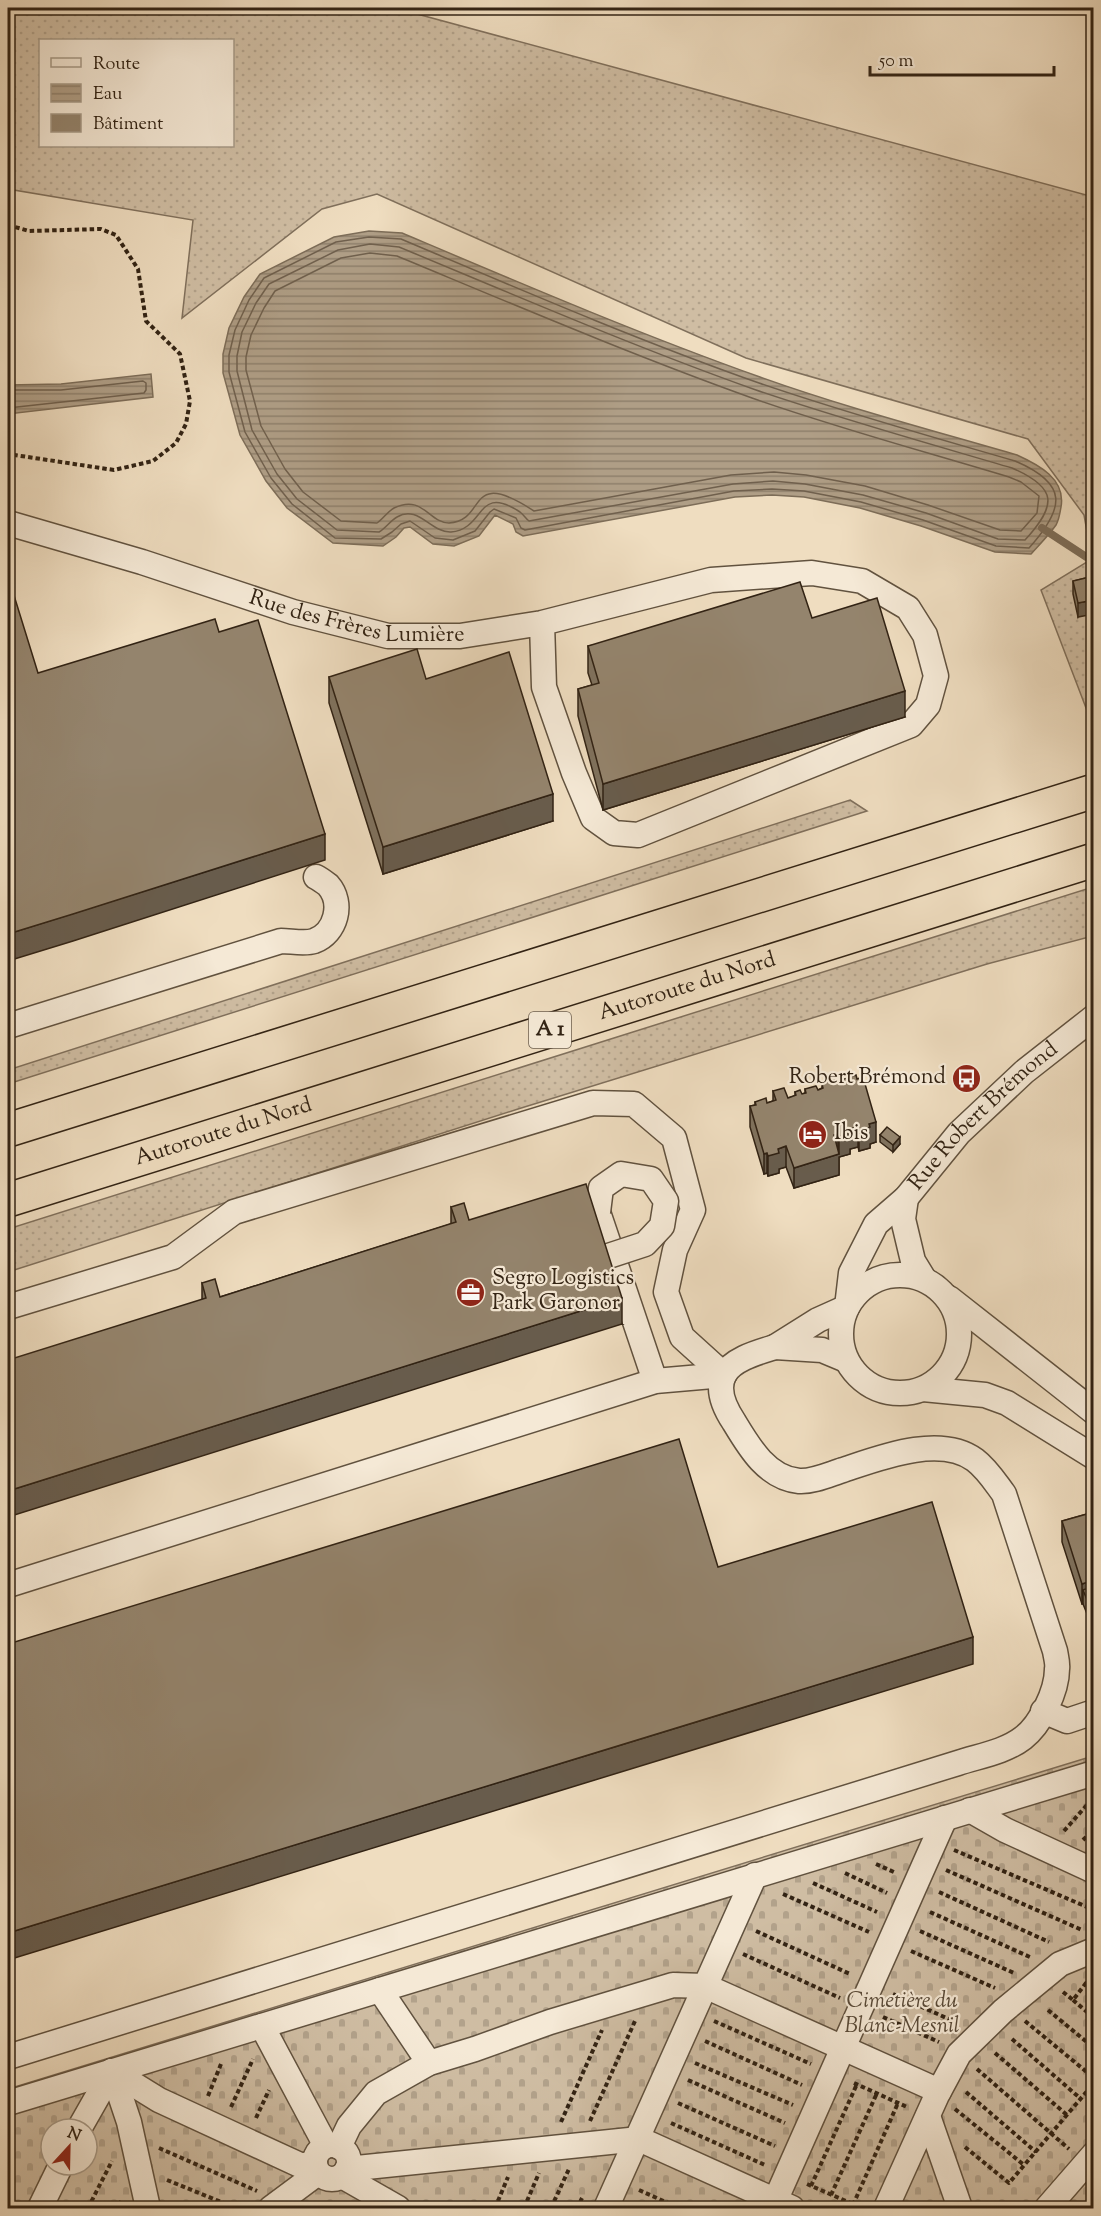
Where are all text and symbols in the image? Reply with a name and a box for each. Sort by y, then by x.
legend [39,39,234,147]
scale bar [870,39,1054,77]
text: 50 m [878,49,914,75]
text: Route [93,52,140,78]
text: Eau [93,82,122,108]
text: Bâtiment [93,112,163,138]
street label: Rue des Frères Lumière [245,582,464,652]
street label: Autoroute du Nord [595,944,780,1030]
road number: A 1 [529,1012,571,1048]
street label: Rue Robert Brémond [902,1035,1065,1198]
place label: Robert Brémond [789,1062,946,1094]
bus stop icon: Robert Brémond [951,1062,983,1094]
street label: Autoroute du Nord [131,1090,316,1175]
hotel icon: Ibis [797,1118,829,1150]
place label: Ibis [834,1118,869,1150]
place label: Segro Logistics Park Garonor [492,1263,634,1320]
office icon: Segro Logistics Park Garonor [455,1276,487,1308]
park label: Cimetière du Blanc-Mesnil [844,1986,960,2043]
north arrow [39,2117,99,2177]
text: N [63,2122,84,2149]

